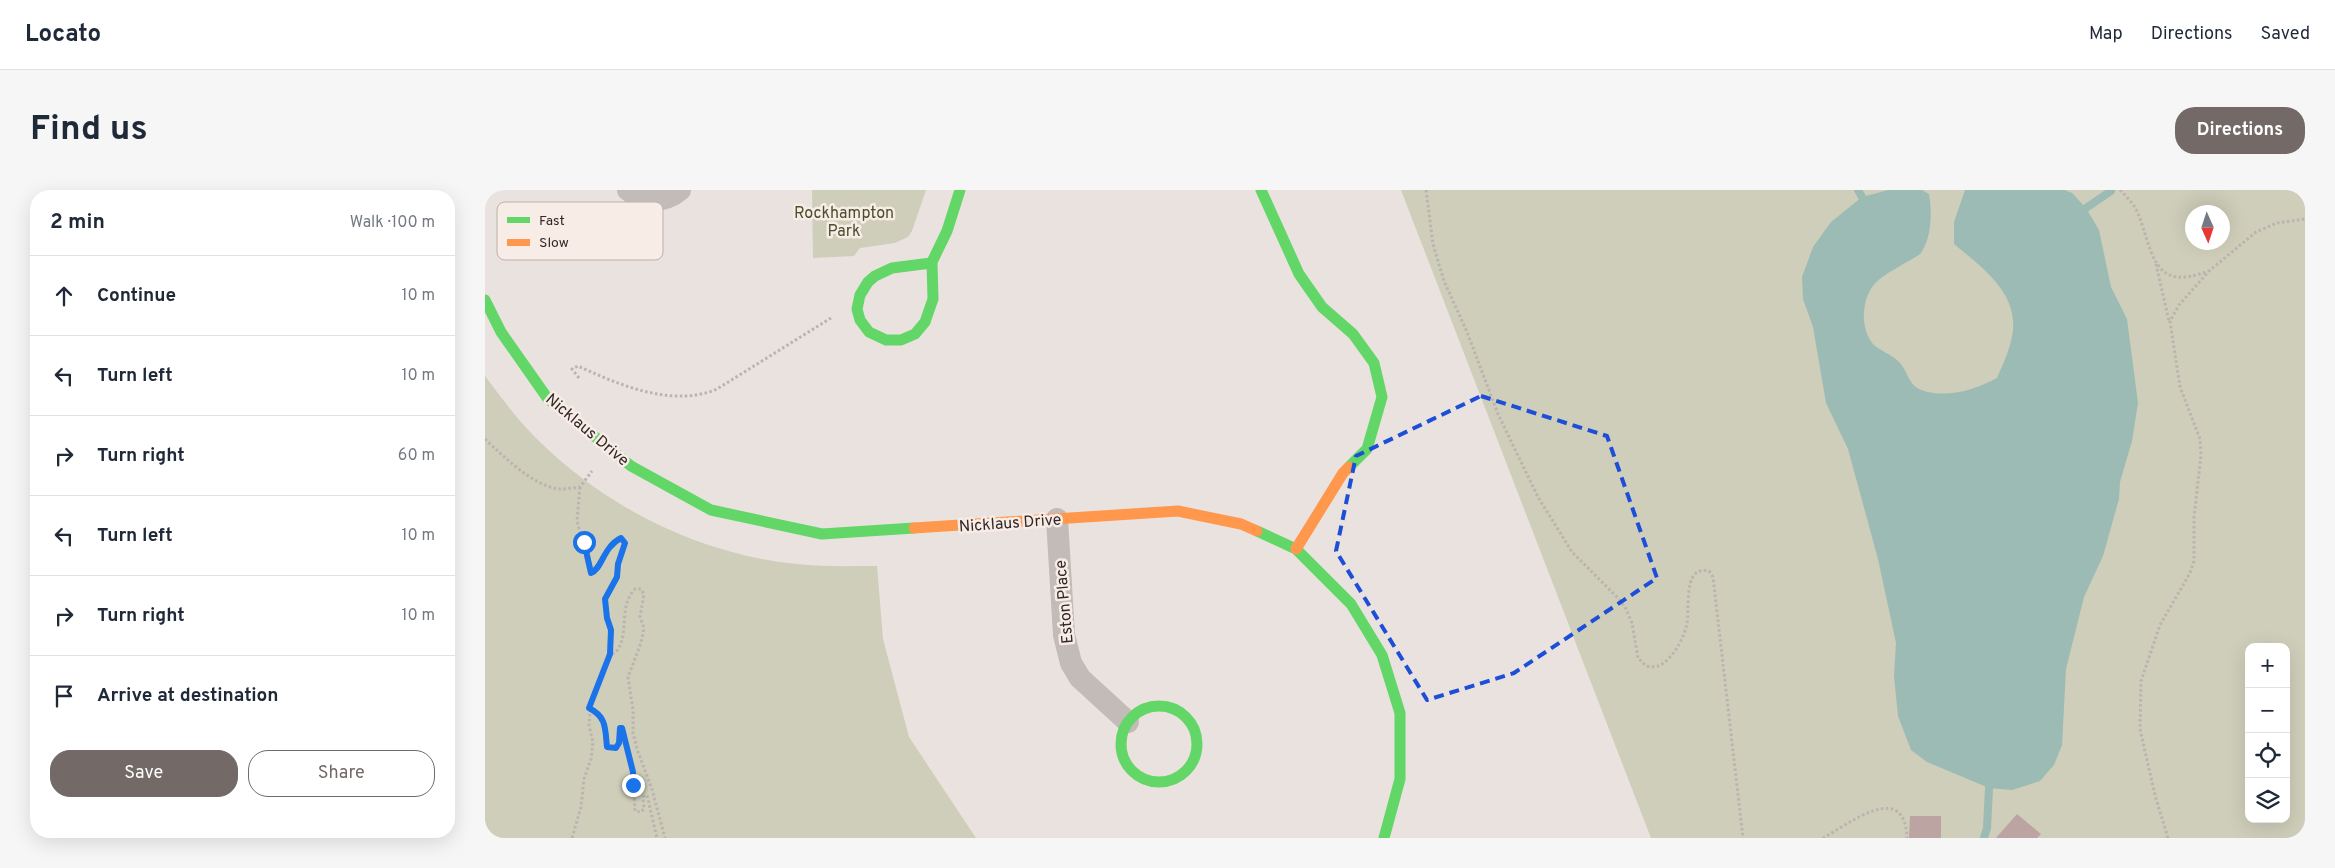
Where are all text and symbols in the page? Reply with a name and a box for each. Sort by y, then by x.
text: Locato [25,20,101,50]
text: Map [2089,23,2123,46]
text: Directions [2151,23,2233,46]
text: Saved [2261,23,2310,46]
button: Directions [2175,107,2305,154]
text: Find us [30,108,148,152]
legend [497,202,663,260]
park label: Rockhampton Park [794,204,894,242]
north arrow [2185,205,2230,250]
text: 2 min [50,209,105,236]
text: Walk · 100 m [350,213,435,233]
text: Fast [539,213,565,230]
text: Slow [539,235,569,252]
icon: ahead [50,282,78,310]
text: Continue [97,284,176,308]
text: 10 m [401,286,435,306]
icon: left [50,362,78,390]
text: Turn left [97,364,173,388]
text: 10 m [401,366,435,386]
street label: Nicklaus Drive [541,390,632,471]
icon: right [50,442,78,470]
text: Turn right [97,444,185,468]
text: 60 m [398,446,435,466]
street label: Nicklaus Drive [958,510,1062,538]
icon: left [50,522,78,550]
text: Turn left [97,524,173,548]
text: 10 m [401,526,435,546]
route start [573,531,596,554]
street label: Eston Place [1051,559,1079,644]
icon: right [50,602,78,630]
text: Turn right [97,604,185,628]
text: 10 m [401,606,435,626]
map controls [2245,643,2290,823]
button: + [2245,643,2290,688]
icon: arrive [50,682,78,710]
text: Arrive at destination [97,684,278,708]
button: − [2245,688,2290,733]
button: locate [2245,733,2290,778]
button: Save [50,750,238,797]
button: Share [248,750,435,797]
route end [622,774,645,797]
button: layers [2245,778,2290,823]

